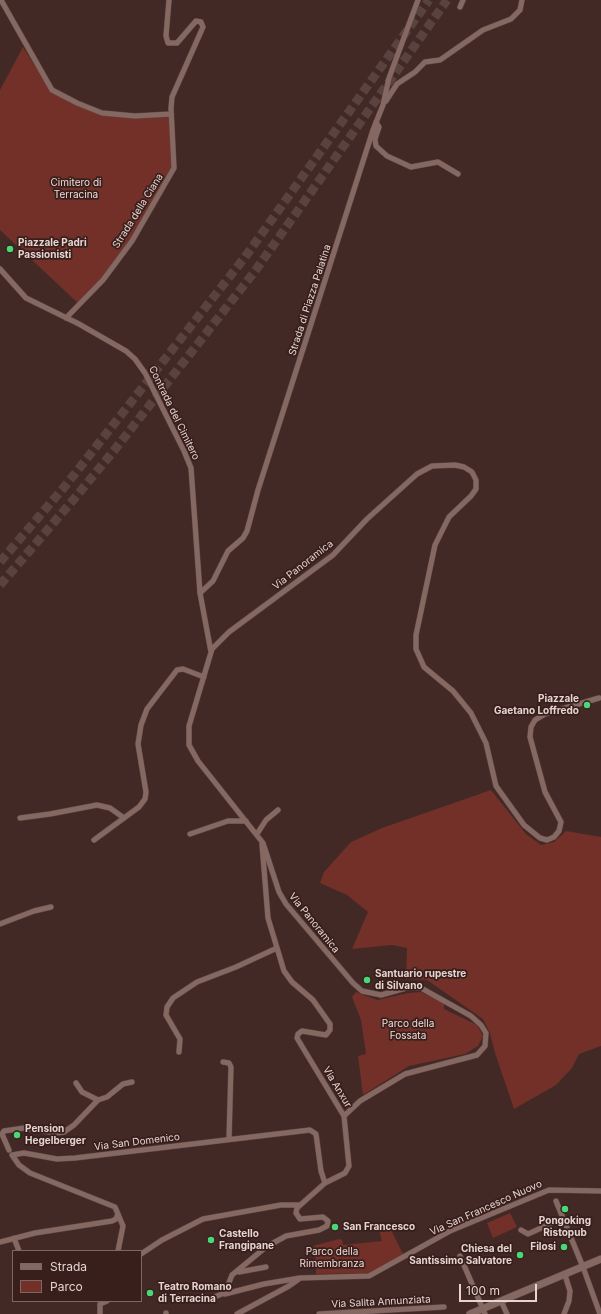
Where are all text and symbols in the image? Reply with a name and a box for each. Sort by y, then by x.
street label: Strada della Ciana [110,171,166,251]
park label: Cimitero di Terracina [51,177,101,200]
place label: Piazzale Padri Passionisti [18,237,87,260]
street label: Strada di Piazza Palatina [286,243,334,357]
marker: Piazzale Padri Passionisti [5,244,15,254]
street label: Contrada del Cimitero [146,364,202,462]
street label: Via Panoramica [270,538,336,592]
place label: Piazzale Gaetano Loffredo [494,693,579,716]
marker: Piazzale Gaetano Loffredo [582,700,592,710]
street label: Via Panoramica [286,891,342,955]
place label: Santuario rupestre di Silvano [375,968,466,992]
marker: Santuario rupestre di Silvano [362,975,372,985]
park label: Parco della Fossata [382,1018,434,1042]
street label: Via Anxur [320,1064,354,1110]
place label: Pension Hegelberger [25,1123,86,1146]
marker: Pension Hegelberger [12,1130,22,1140]
street label: Via San Domenico [93,1131,181,1153]
street label: Via San Francesco Nuovo [428,1178,544,1238]
marker: Pongoking Ristopub [560,1204,570,1214]
place label: Pongoking Ristopub [539,1215,591,1238]
place label: San Francesco [343,1221,415,1233]
marker: San Francesco [330,1222,340,1232]
place label: Castello Frangipane [219,1228,274,1252]
marker: Castello Frangipane [206,1235,216,1245]
place label: Filosi [530,1241,556,1253]
marker: Filosi [559,1242,569,1252]
place label: Chiesa del Santissimo Salvatore [409,1243,512,1266]
park label: Parco della Rimembranza [300,1246,364,1270]
legend [12,1250,142,1302]
marker: Chiesa del Santissimo Salvatore [515,1250,525,1260]
text: Strada [50,1259,87,1274]
scale bar [461,1276,539,1302]
text: Parco [50,1279,83,1294]
place label: Teatro Romano di Terracina [158,1281,232,1304]
text: 100 m [466,1283,500,1298]
marker: Teatro Romano di Terracina [145,1288,155,1298]
street label: Via Salita Annunziata [331,1293,431,1311]

